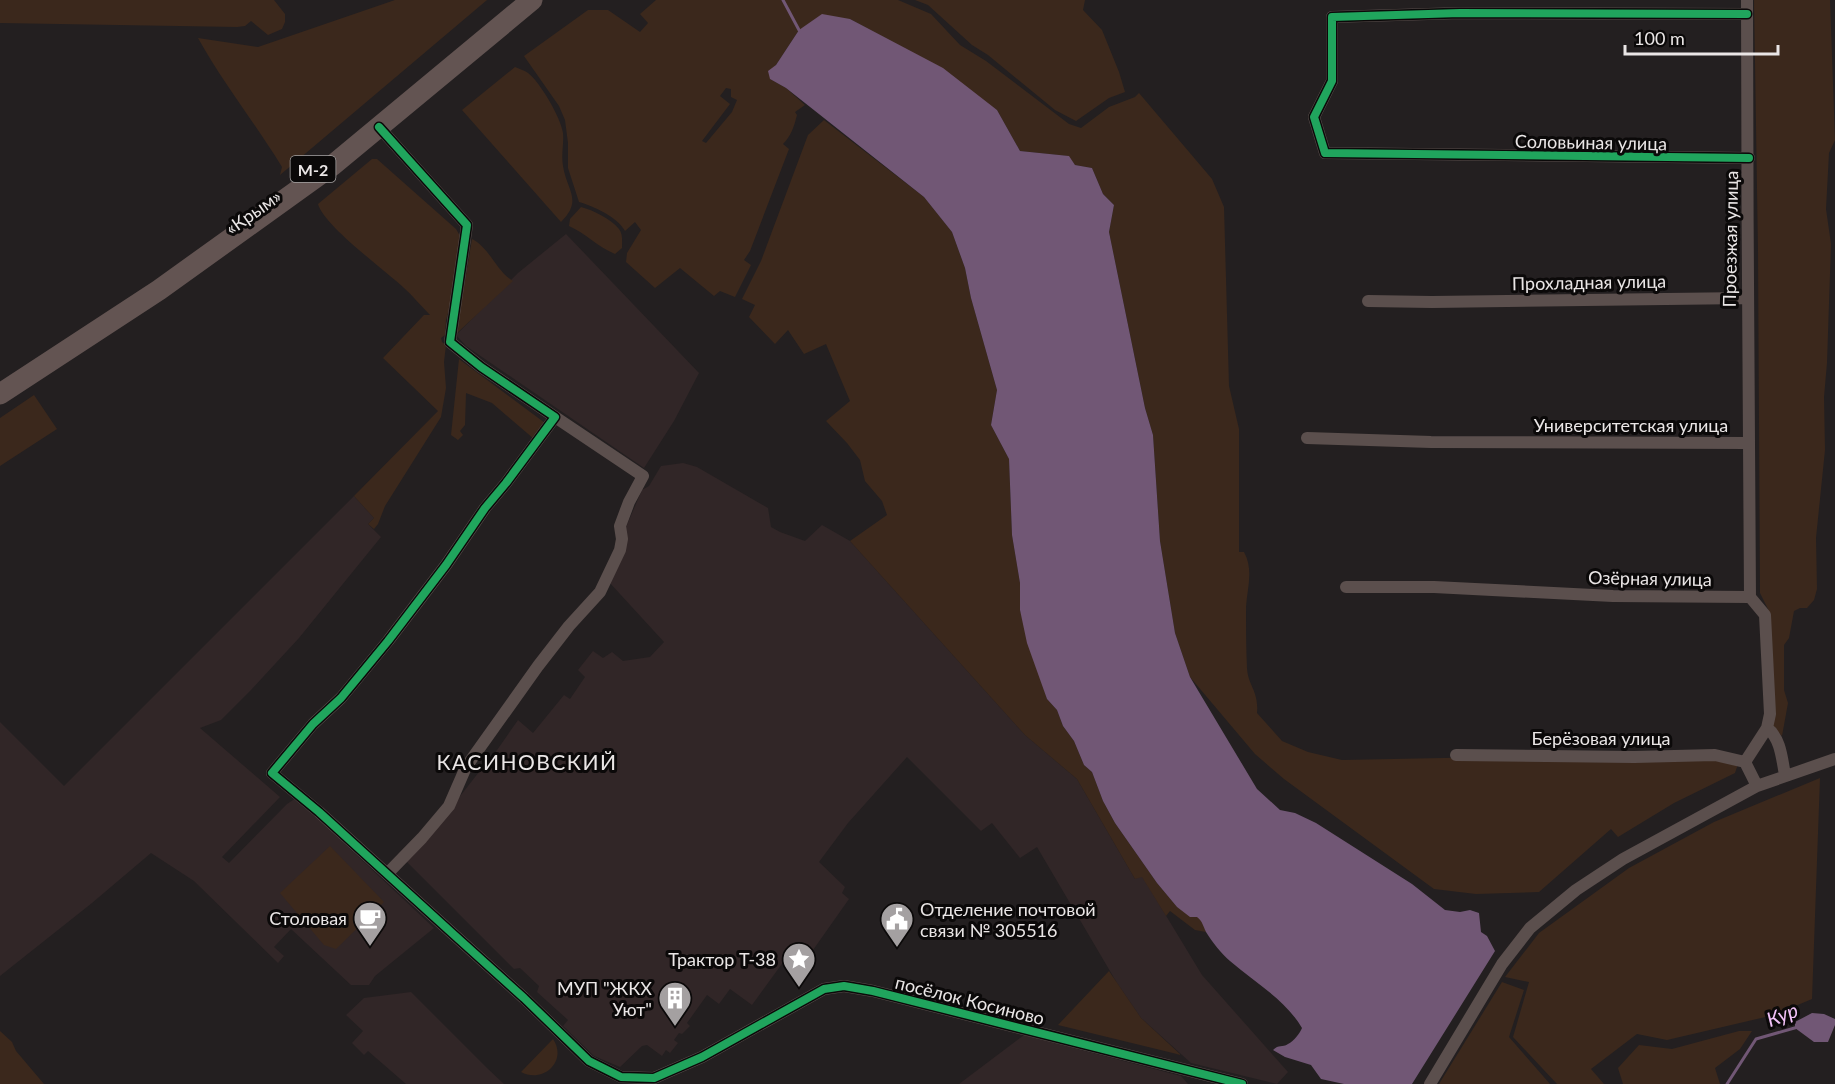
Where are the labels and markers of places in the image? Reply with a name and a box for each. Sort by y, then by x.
place label: Отделение почтовой связи № 305516 [920,898,1096,941]
cafe icon: Столовая [352,900,388,947]
public building icon: Отделение почтовой связи № 305516 [879,901,915,948]
place label: Столовая [269,907,347,929]
place icon: Трактор Т-38 [781,941,817,988]
place label: Трактор Т-38 [668,948,776,970]
place label: МУП "ЖКХ Уют" [557,977,652,1020]
building icon: МУП "ЖКХ Уют" [657,980,693,1027]

